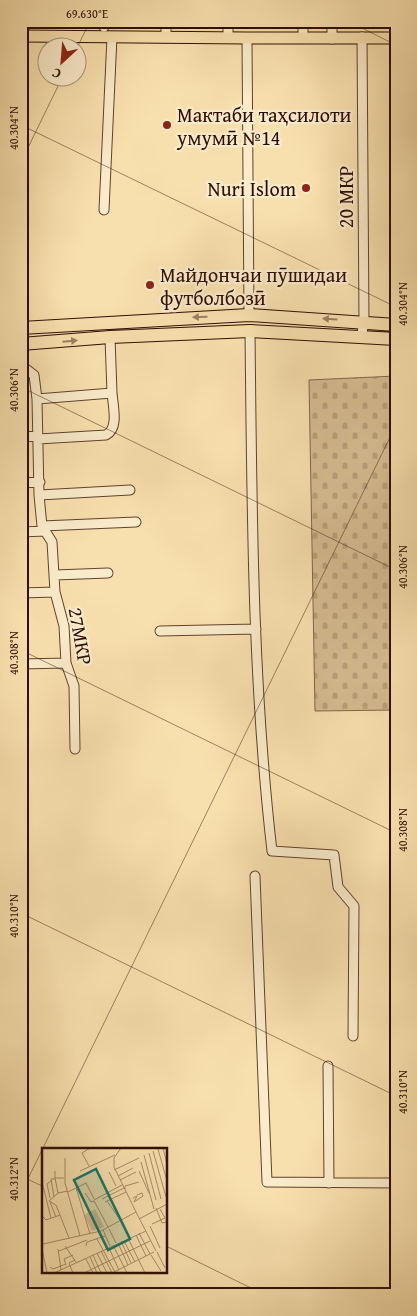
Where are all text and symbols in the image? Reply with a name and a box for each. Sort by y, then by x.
text: 69.630°E [66,5,108,22]
north arrow [38,38,88,88]
text: С [48,63,64,84]
place label: Мактаби таҳсилоти умумӣ №14 [176,100,352,152]
text: 40.304°N [5,106,22,150]
marker: Мактаби таҳсилоти умумӣ №14 [161,119,173,131]
street label: 20 МКР [331,166,360,228]
place label: Nuri Islom [208,174,297,203]
marker: Nuri Islom [300,182,312,194]
place label: Майдончаи пӯшидаи футболбозӣ [160,260,347,312]
marker: Майдончаи пӯшидаи футболбозӣ [144,279,156,291]
text: 40.304°N [394,282,411,326]
one-way arrow [192,313,208,321]
one-way arrow [321,315,337,323]
one-way arrow [62,336,78,344]
text: 40.306°N [5,368,22,412]
text: 40.306°N [394,545,411,589]
street label: 27МКР [62,605,100,667]
text: 40.308°N [5,631,22,675]
text: 40.308°N [394,808,411,852]
text: 40.310°N [5,894,22,938]
text: 40.310°N [394,1070,411,1114]
inset map [42,1148,168,1274]
text: 40.312°N [5,1157,22,1201]

